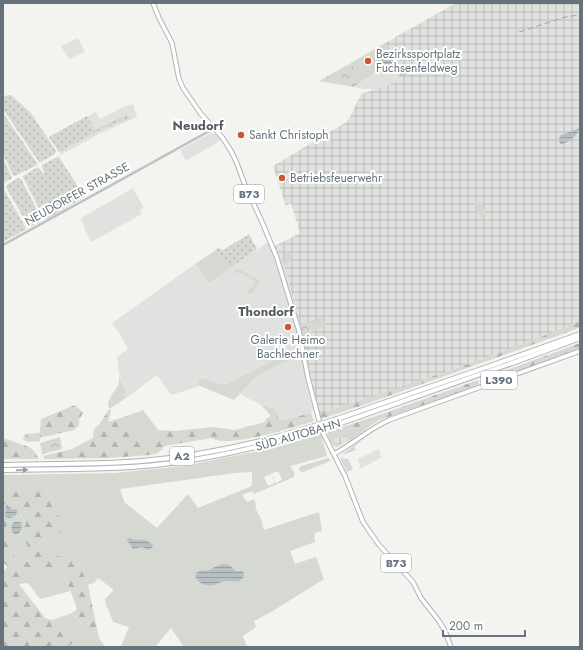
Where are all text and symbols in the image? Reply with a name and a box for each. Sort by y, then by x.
place label: Bezirkssportplatz Fuchsenfeldweg [376,45,461,77]
marker: Bezirkssportplatz Fuchsenfeldweg [363,56,373,66]
district label: Neudorf [173,116,224,135]
place label: Sankt Christoph [249,126,329,144]
marker: Sankt Christoph [236,130,246,140]
street label: NEUDORFER STRASSE [21,158,133,230]
place label: Betriebsfeuerwehr [290,169,383,187]
marker: Betriebsfeuerwehr [277,173,287,183]
road number: B73 [234,185,264,203]
district label: Thondorf [238,302,294,321]
marker: Galerie Heimo Bachlechner [283,322,293,332]
place label: Galerie Heimo Bachlechner [251,331,326,363]
road number: L390 [481,371,517,389]
street label: SÜD AUTOBAHN [253,414,343,456]
road number: A2 [170,447,194,465]
one-way arrow [16,467,29,473]
road number: B73 [381,554,411,572]
scale bar [443,612,525,638]
text: 200 m [449,617,483,635]

